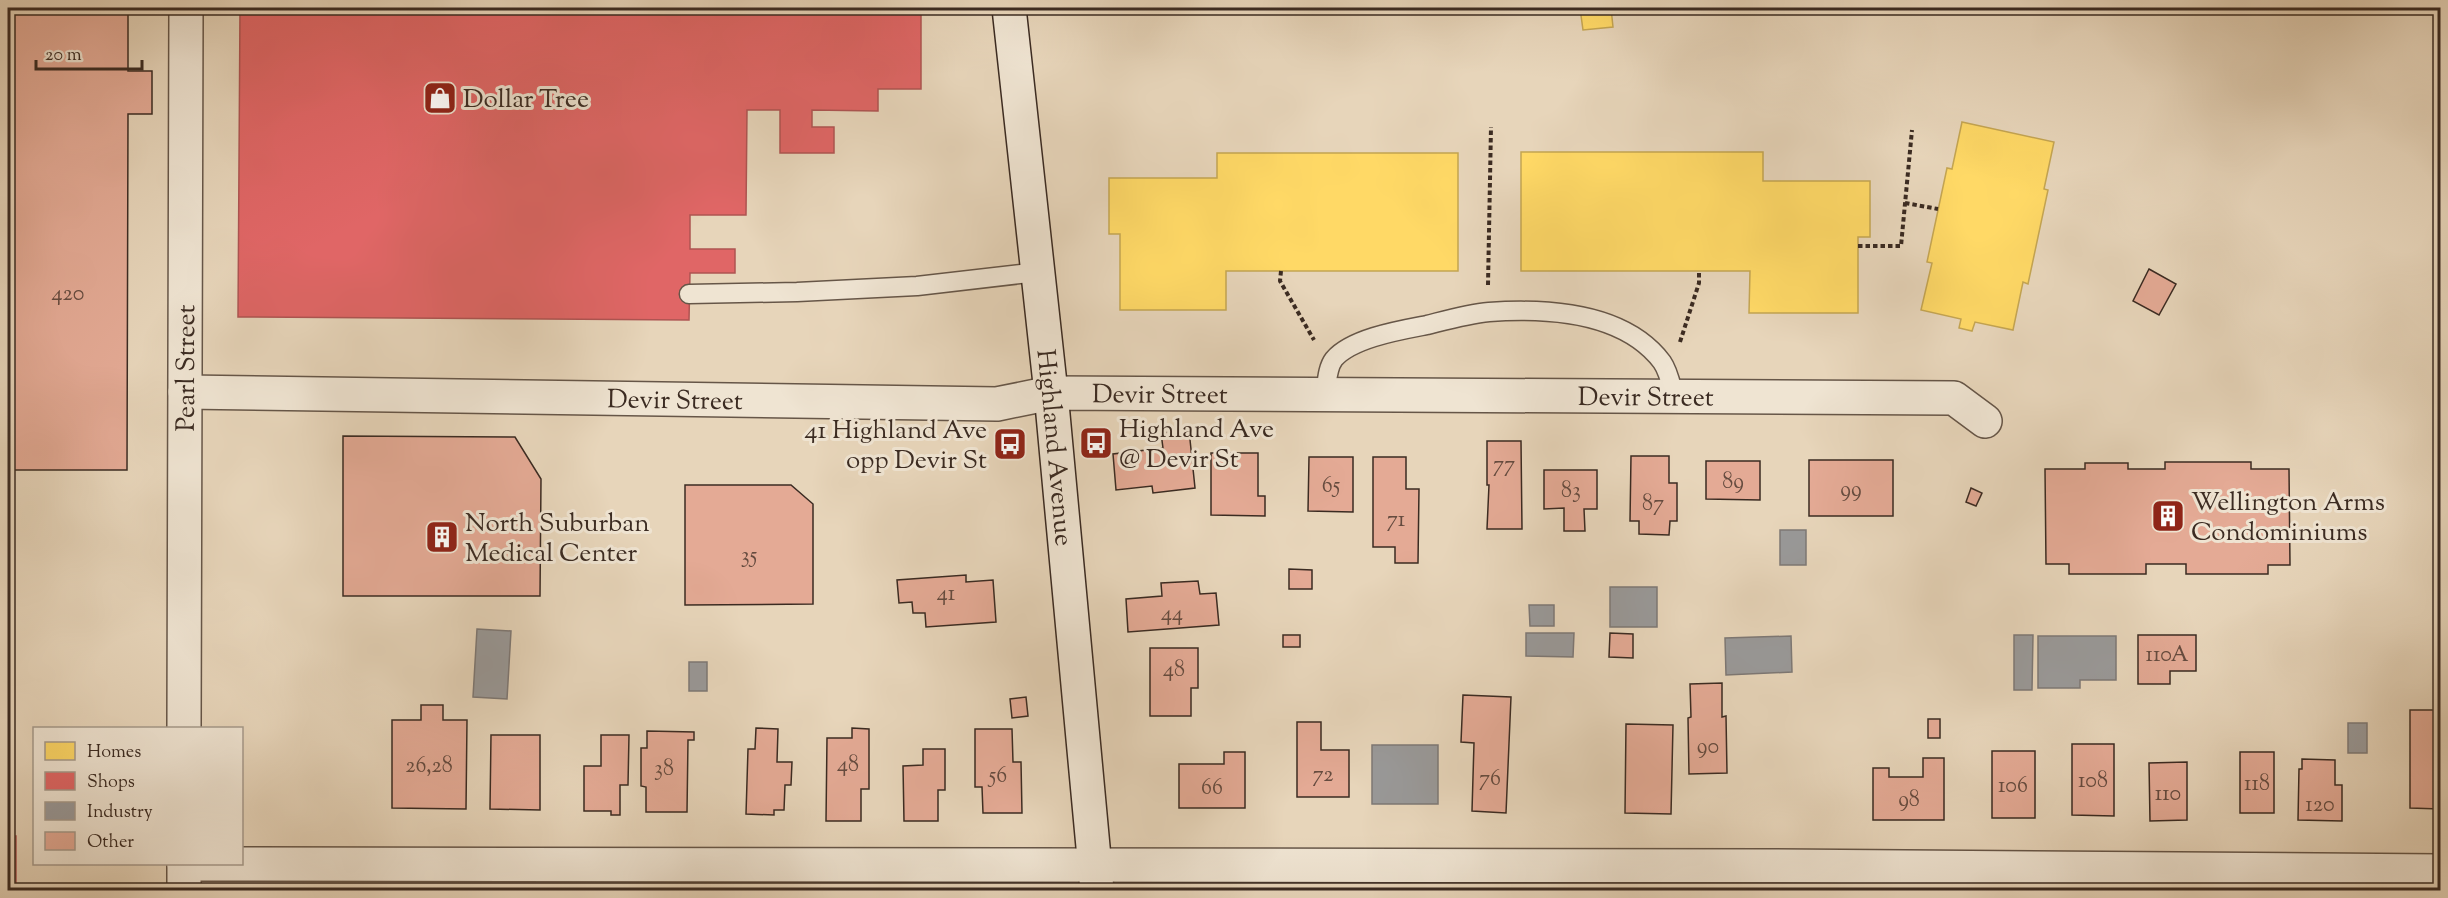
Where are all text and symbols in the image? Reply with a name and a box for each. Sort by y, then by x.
scale bar [36,33,142,71]
text: 20 m [45,43,82,69]
shop icon: Dollar Tree [422,80,458,116]
place label: Dollar Tree [463,82,589,119]
house number: 420 [51,279,85,311]
street label: Pearl Street [169,304,206,432]
street label: Highland Avenue [1025,348,1081,548]
street label: Devir Street [1092,377,1228,415]
street label: Devir Street [1578,380,1714,418]
street label: Devir Street [607,382,743,421]
place label: Highland Ave @ Devir St [1119,412,1274,479]
place label: 41 Highland Ave opp Devir St [805,413,987,480]
bus stop icon: Highland Ave @ Devir St [1078,425,1114,461]
bus stop icon: 41 Highland Ave opp Devir St [992,426,1028,462]
house number: 77 [1493,450,1515,482]
house number: 89 [1722,467,1744,499]
house number: 65 [1322,471,1341,503]
house number: 99 [1840,475,1862,507]
house number: 83 [1561,476,1581,508]
place label: Wellington Arms Condominiums [2191,485,2385,552]
house number: 87 [1642,489,1664,521]
building icon: Wellington Arms Condominiums [2150,498,2186,534]
house number: 71 [1387,505,1406,537]
place label: North Suburban Medical Center [465,506,650,573]
building icon: North Suburban Medical Center [424,519,460,555]
house number: 35 [741,541,758,573]
house number: 41 [937,579,956,611]
house number: 44 [1161,599,1183,631]
house number: 110A [2145,640,2189,672]
house number: 48 [1163,655,1185,687]
legend [33,727,243,865]
house number: 90 [1697,732,1719,764]
text: Homes [87,740,141,766]
house number: 48 [837,750,859,782]
house number: 26,28 [405,751,453,783]
house number: 38 [654,754,674,786]
house number: 72 [1312,760,1334,792]
house number: 56 [987,761,1007,793]
house number: 76 [1479,764,1501,796]
house number: 108 [2078,766,2108,798]
house number: 118 [2244,769,2270,801]
text: Shops [87,770,135,796]
house number: 106 [1998,771,2028,803]
house number: 66 [1201,773,1223,805]
house number: 110 [2155,779,2181,811]
house number: 98 [1898,785,1920,817]
house number: 120 [2305,790,2335,822]
text: Industry [87,800,153,826]
text: Other [87,830,134,856]

